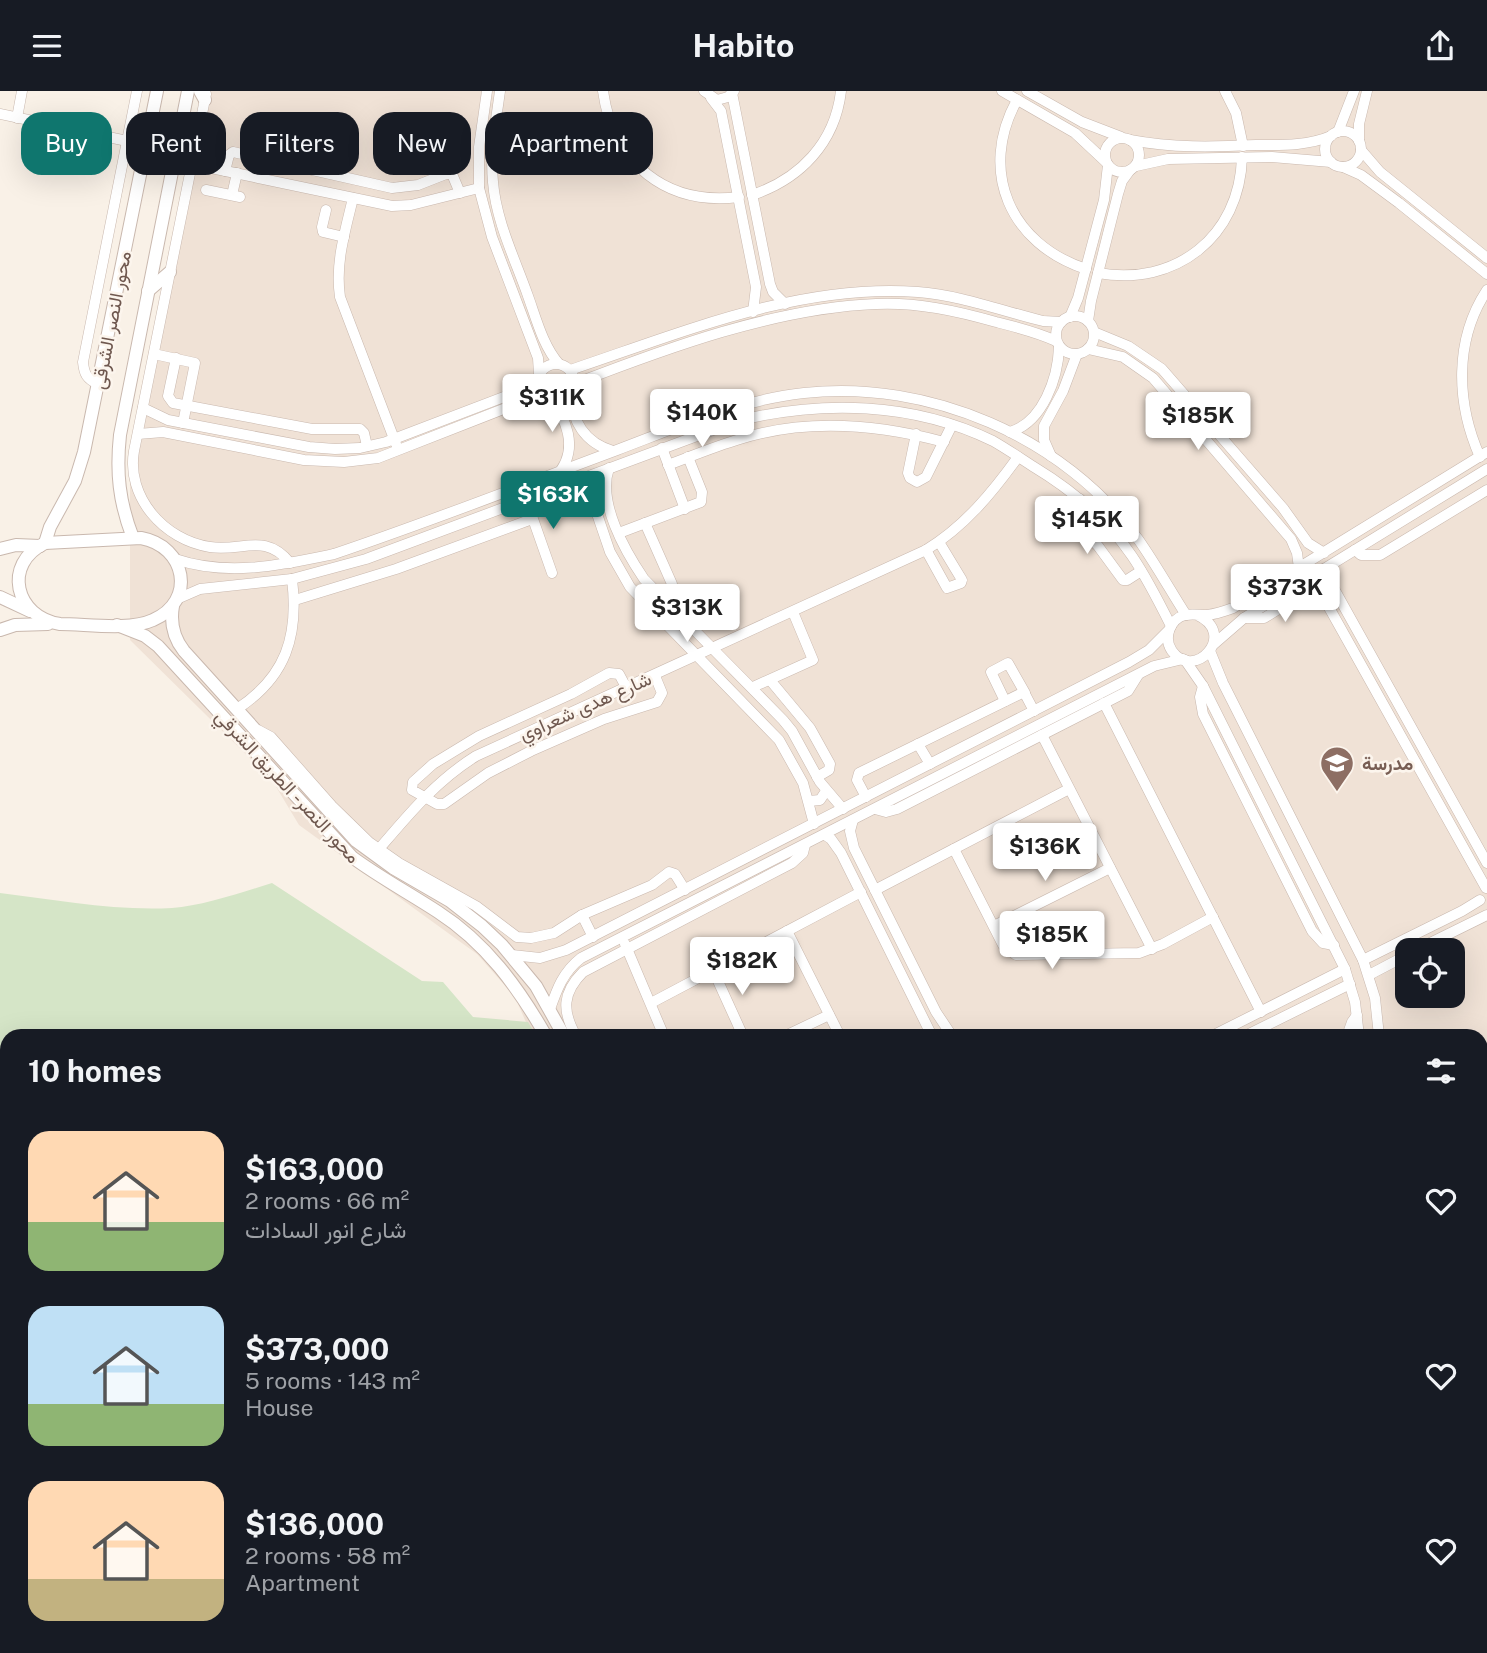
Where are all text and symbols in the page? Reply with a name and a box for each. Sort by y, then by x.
icon: menu [28,27,66,65]
text: Habito [693,27,794,64]
icon: share [1421,27,1459,65]
chip: Buy [21,112,112,175]
chip: Rent [126,112,226,175]
chip: Filters [240,112,359,175]
chip: New [373,112,471,175]
chip: Apartment [485,112,653,175]
street label: محور النصر الشرقى [87,249,136,391]
pin: $311K [503,375,601,434]
text: $311K [518,383,586,410]
pin: $140K [653,389,751,449]
pin: $185K [1149,393,1247,452]
text: $140K [666,398,738,425]
text: $185K [1162,401,1234,428]
pin: $163K [504,471,602,531]
text: $163K [517,480,589,507]
pin: $145K [1038,497,1136,556]
text: $145K [1051,505,1123,532]
pin: $373K [1236,565,1334,624]
text: $373K [1247,573,1323,600]
pin: $313K [638,585,736,644]
text: $313K [651,593,723,620]
street label: شارع هدى شعراوي [516,667,657,750]
street label: محور النصر - الطريق الشرقي [207,705,365,871]
school or university icon: مدرسة [1318,744,1356,793]
place label: مدرسة [1362,752,1413,776]
pin: $136K [996,823,1094,883]
text: $136K [1009,832,1081,859]
pin: $185K [1003,911,1101,971]
text: $185K [1016,920,1088,947]
pin: $182K [693,937,791,997]
map controls [1395,938,1465,1008]
button: locate [1395,938,1465,1008]
text: $182K [706,946,778,973]
icon: filters [1422,1052,1460,1090]
text: 10 homes [28,1053,162,1089]
text: $163,000 [245,1151,384,1187]
icon: home [84,1159,168,1243]
icon: heart [1422,1182,1460,1220]
text: 2 rooms · 66 m² [245,1187,409,1214]
text: شارع انور السادات [245,1216,406,1243]
text: $373,000 [245,1331,389,1367]
icon: home [84,1334,168,1418]
icon: heart [1422,1357,1460,1395]
text: 5 rooms · 143 m² [245,1367,420,1394]
text: House [245,1394,313,1421]
text: $136,000 [245,1506,384,1542]
icon: home [84,1509,168,1593]
icon: heart [1422,1532,1460,1570]
text: 2 rooms · 58 m² [245,1542,410,1569]
text: Apartment [245,1569,360,1596]

